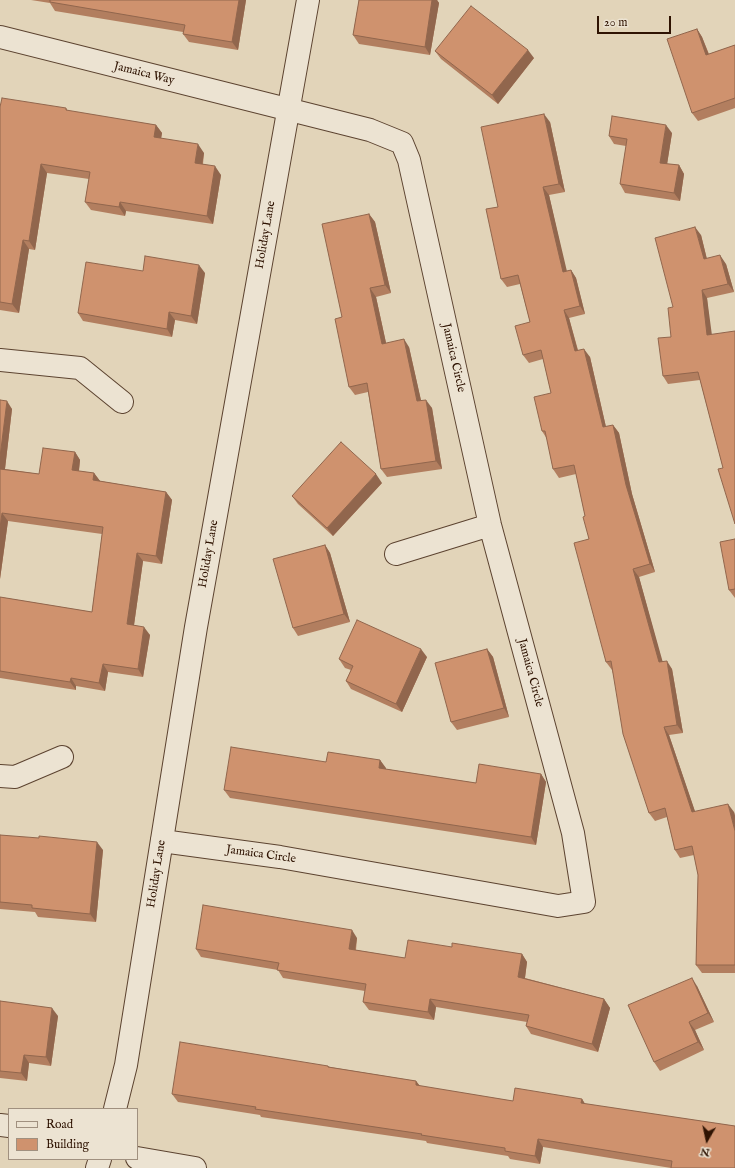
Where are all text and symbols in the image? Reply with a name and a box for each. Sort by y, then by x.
scale bar [599,8,673,34]
text: 20 m [604,15,627,30]
street label: Jamaica Way [112,60,176,88]
street label: Holiday Lane [253,200,279,270]
street label: Jamaica Circle [438,322,468,394]
street label: Holiday Lane [196,519,222,589]
street label: Jamaica Circle [514,637,546,709]
street label: Holiday Lane [145,839,169,909]
street label: Jamaica Circle [225,843,297,867]
legend [8,1108,138,1160]
text: Road [46,1117,73,1132]
north arrow [687,1120,727,1160]
text: Building [46,1137,89,1152]
text: N [699,1144,711,1160]

